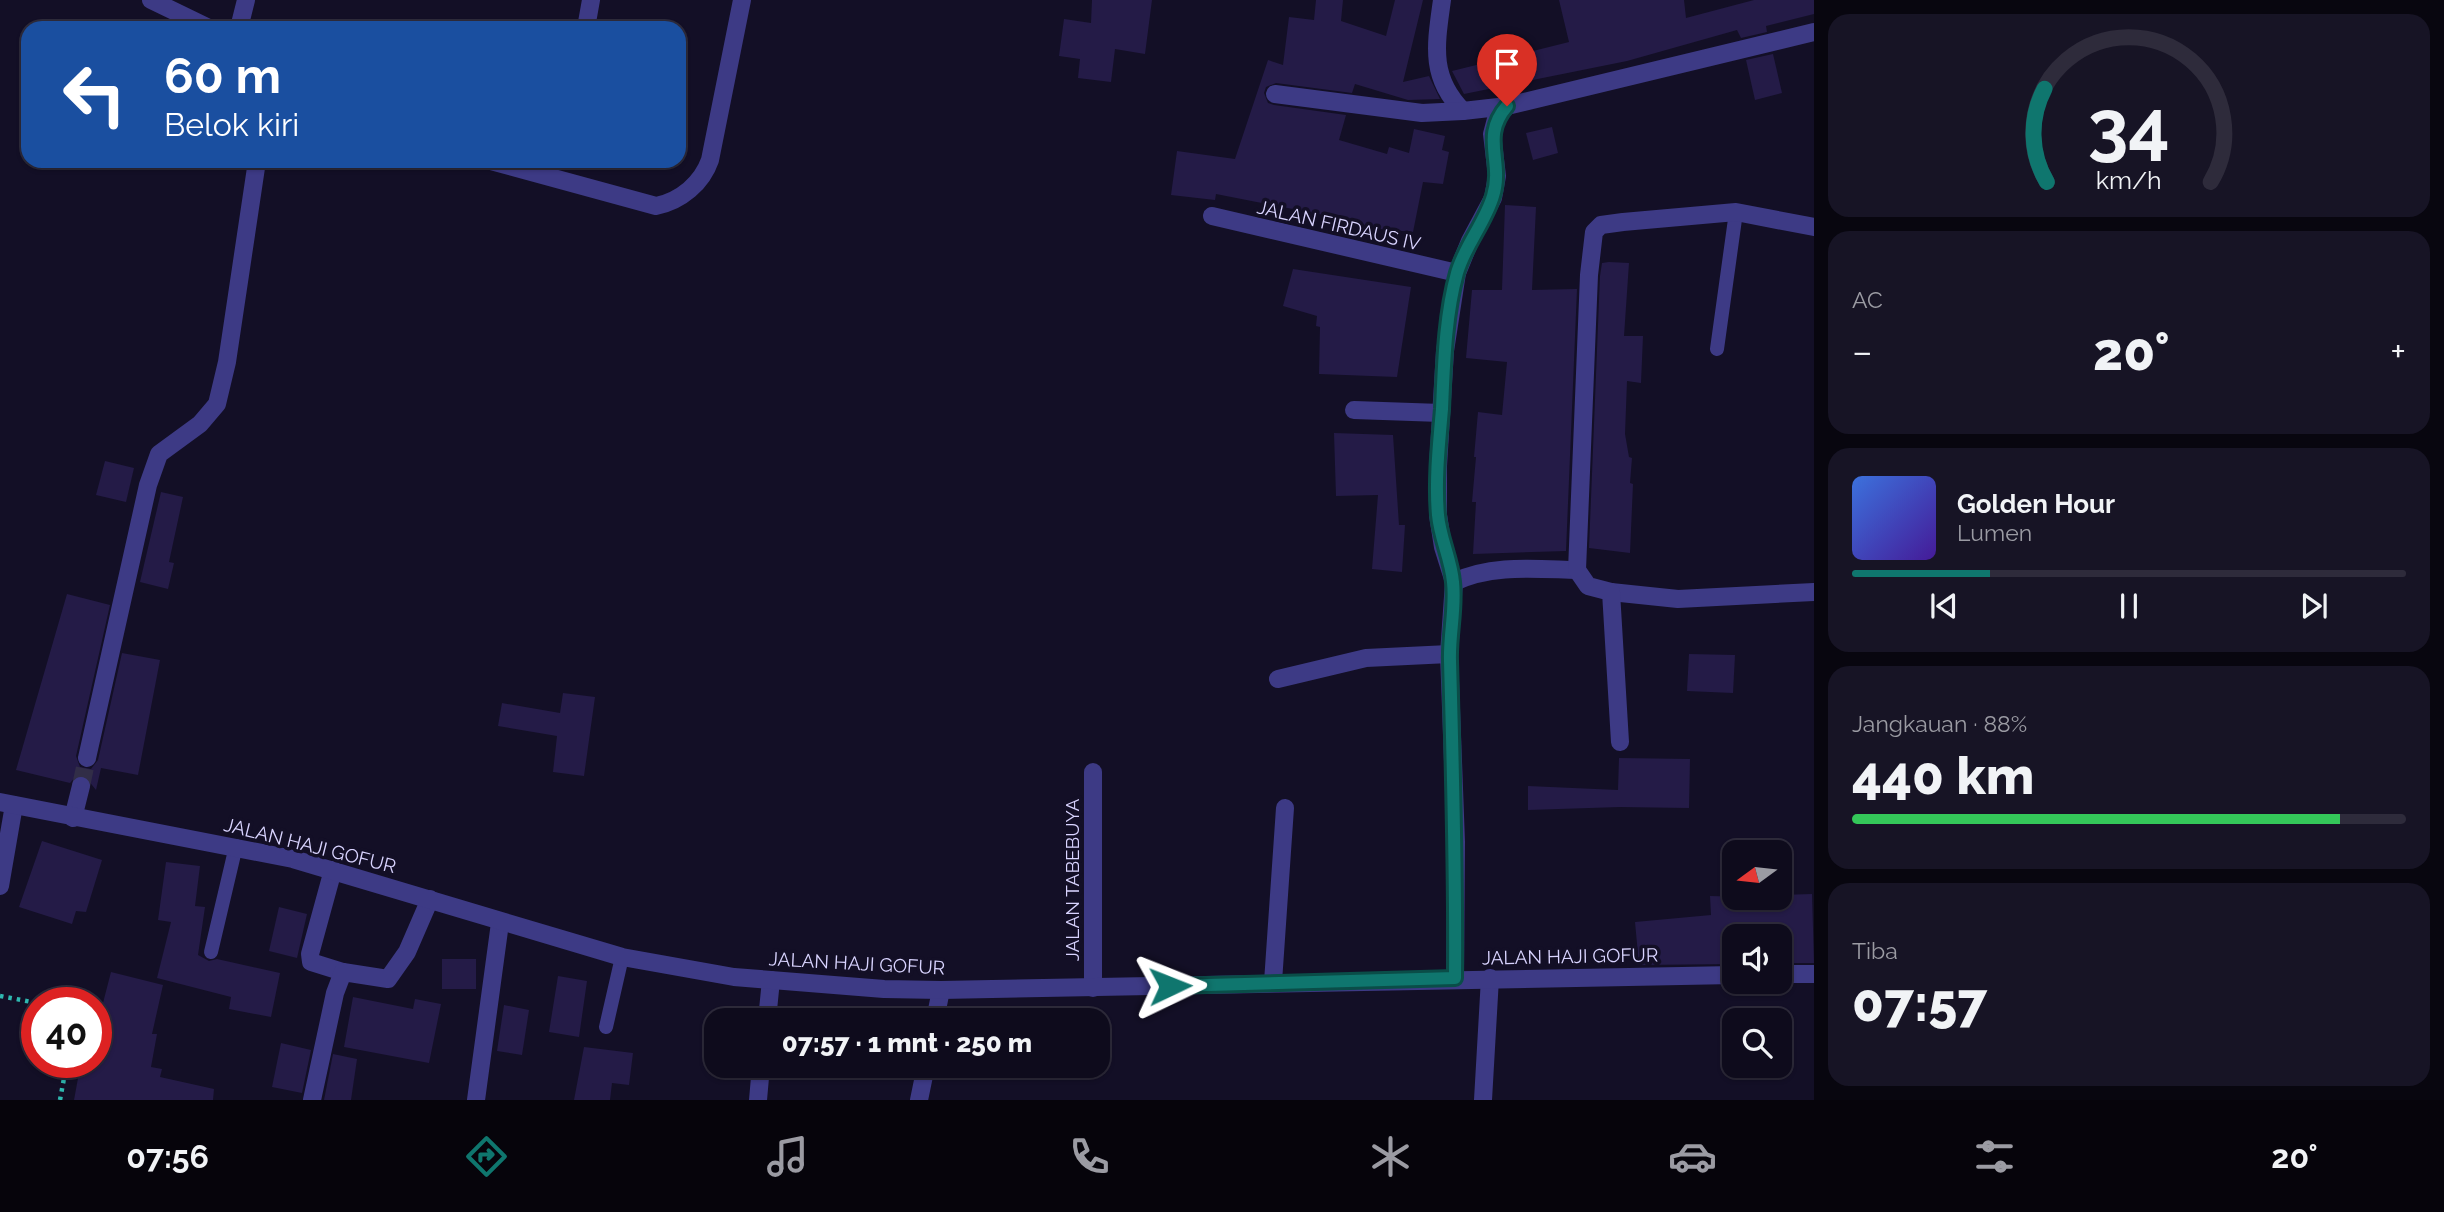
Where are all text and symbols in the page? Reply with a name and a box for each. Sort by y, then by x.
pin [1477,34,1537,106]
icon: arrive [1488,45,1526,83]
text: 60 m [164,47,281,104]
icon: left [49,49,140,140]
text: 34 [2088,84,2170,169]
text: Belok kiri [164,106,299,143]
text: km/h [2096,164,2162,194]
street label: JALAN FIRDAUS IV [1255,195,1423,255]
text: AC [1852,286,1883,313]
text: 20° [2093,321,2170,382]
text: − [1852,329,1872,374]
text: + [2390,329,2406,374]
text: Golden Hour [1957,489,2115,519]
text: Lumen [1957,519,2032,546]
icon: previous [1925,587,1963,625]
icon: pause [2110,587,2148,625]
icon: next [2295,587,2333,625]
text: Jangkauan · 88% [1852,710,2027,737]
text: 440 km [1852,745,2034,806]
street label: JALAN TABEBUYA [1061,799,1083,961]
street label: JALAN HAJI GOFUR [222,813,398,877]
north arrow [1722,840,1792,910]
map controls [1722,840,1792,1078]
button: sound [1722,924,1792,994]
text: Tiba [1852,937,1898,964]
street label: JALAN HAJI GOFUR [1482,943,1658,969]
street label: JALAN HAJI GOFUR [768,947,946,979]
position arrow [1133,949,1207,1023]
text: 07:57 [1852,972,1987,1033]
speed limit sign: 40 [21,987,112,1078]
button: search [1722,1008,1792,1078]
text: 07:57 · 1 mnt · 250 m [782,1028,1032,1058]
icon: directions [462,1132,511,1181]
icon: music [763,1132,812,1181]
icon: phone [1065,1132,1114,1181]
icon: climate [1366,1132,1415,1181]
icon: car [1668,1132,1717,1181]
icon: filters [1970,1132,2019,1181]
text: 07:56 [126,1138,209,1175]
text: 20° [2271,1138,2318,1175]

